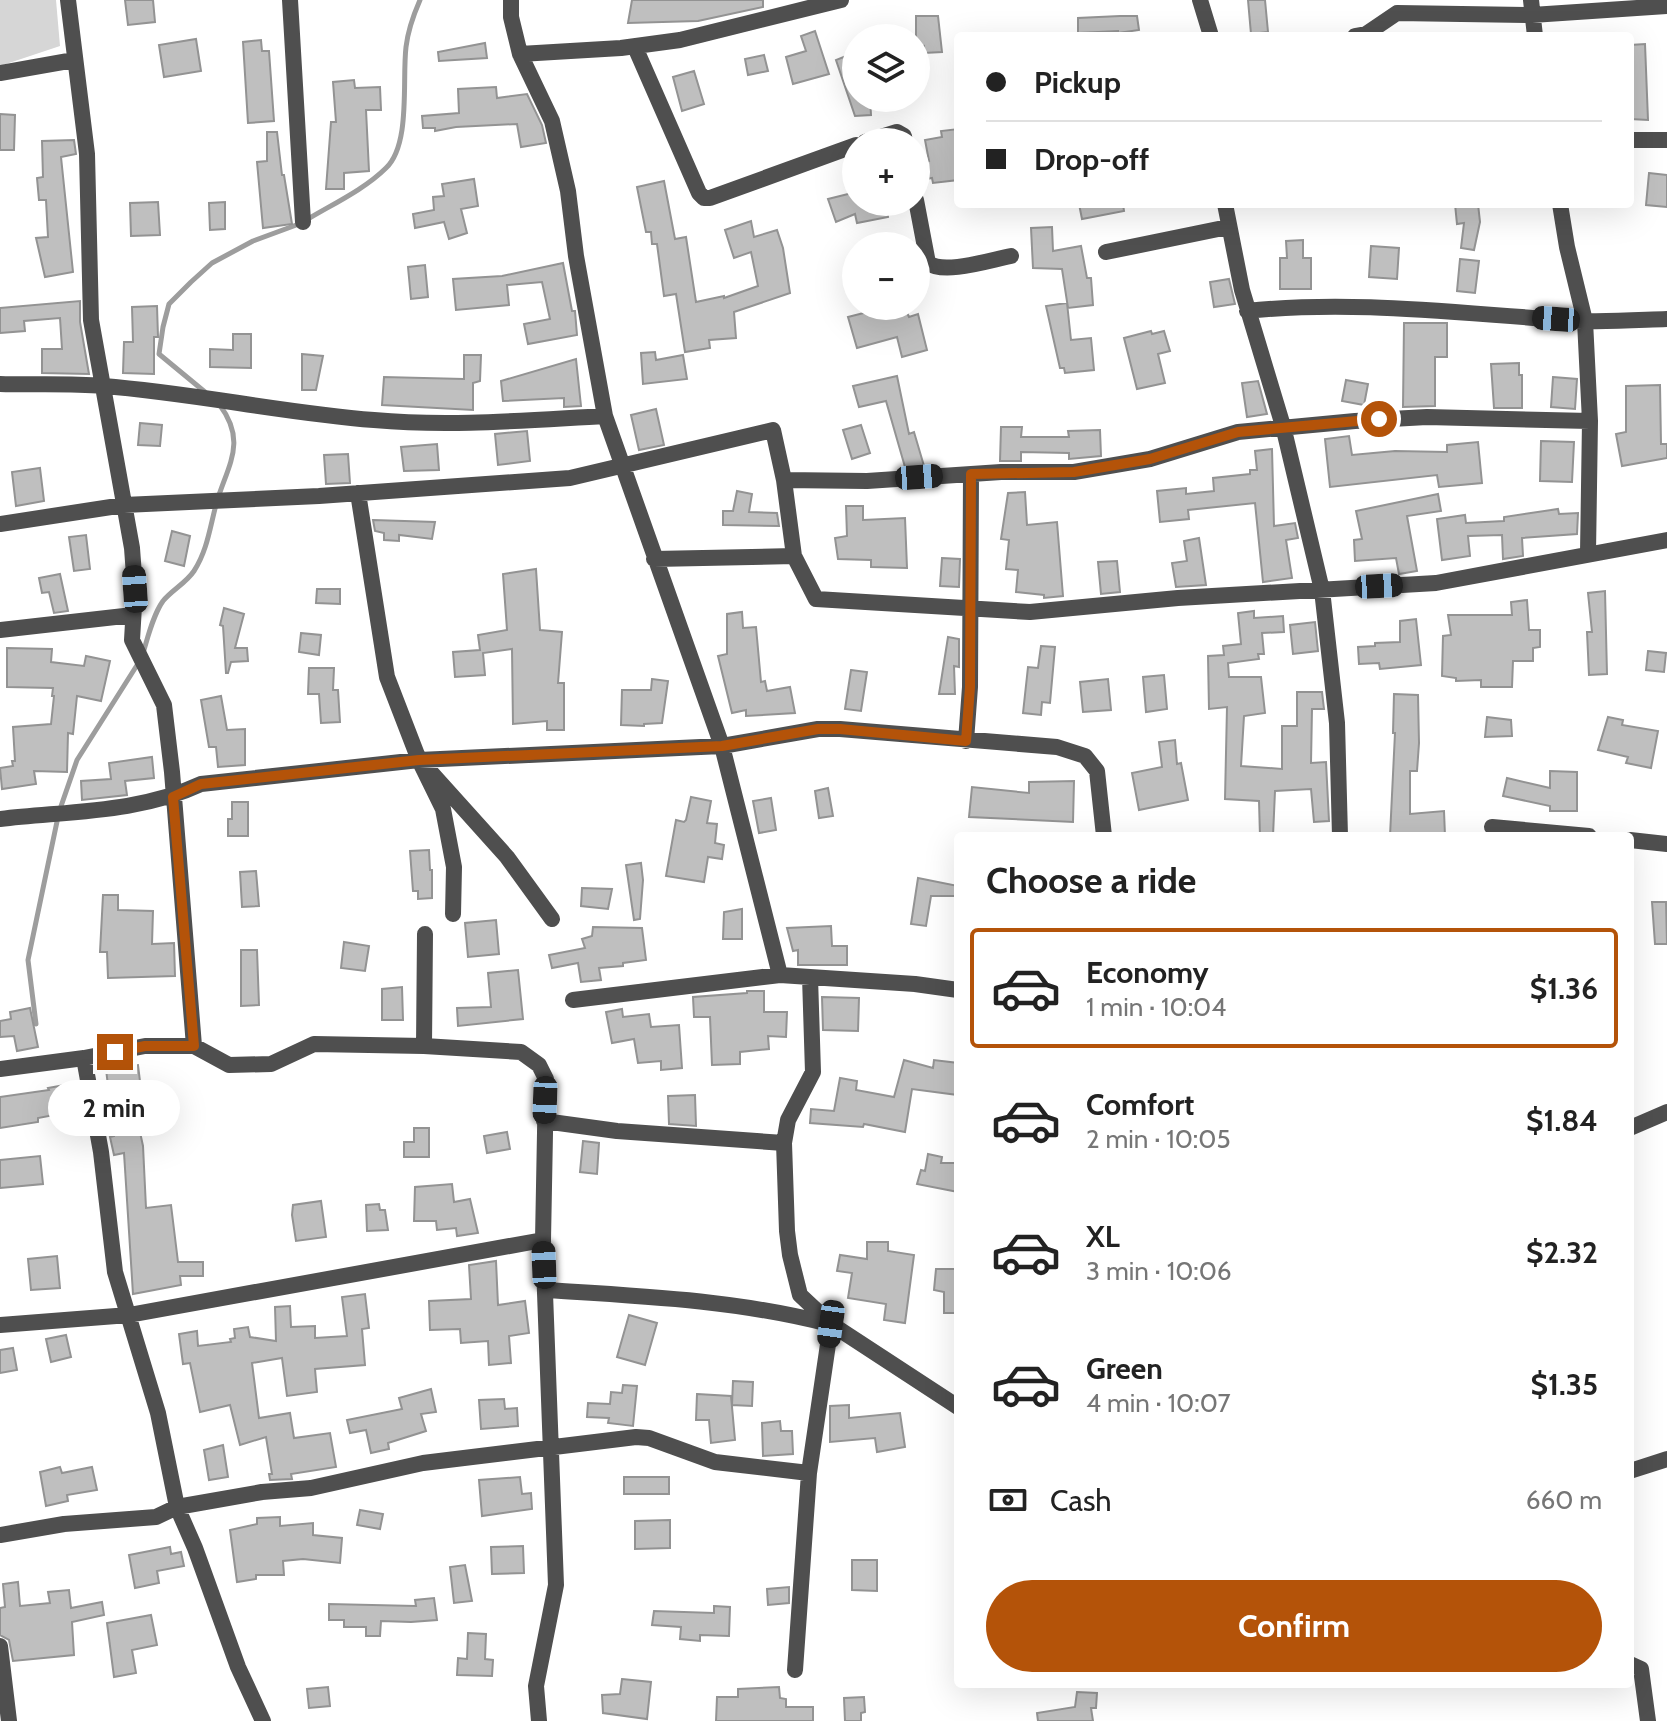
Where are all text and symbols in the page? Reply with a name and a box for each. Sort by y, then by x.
map controls [842,24,930,320]
button: layers [842,24,930,112]
text: Pickup [1034,64,1121,101]
button: + [842,128,930,216]
text: Drop-off [1034,141,1149,178]
button: − [842,232,930,320]
car [1531,305,1581,333]
route start [1361,401,1397,437]
car [894,463,944,491]
car [121,564,149,614]
car [1354,573,1404,599]
text: Choose a ride [986,858,1196,902]
icon: car [990,952,1062,1024]
text: Economy [1086,954,1209,991]
text: $1.36 [1530,970,1598,1007]
text: 1 min · 10:04 [1086,991,1226,1023]
route end [97,1034,133,1070]
car [532,1076,558,1124]
callout: 2 min [49,1080,181,1136]
icon: car [990,1084,1062,1156]
text: Comfort [1086,1086,1194,1123]
text: 2 min [83,1092,145,1124]
text: $1.84 [1526,1102,1598,1139]
text: 2 min · 10:05 [1086,1123,1230,1155]
icon: car [990,1216,1062,1288]
text: XL [1086,1218,1120,1255]
text: $2.32 [1526,1234,1598,1271]
car [531,1241,557,1289]
text: 3 min · 10:06 [1086,1255,1232,1287]
car [816,1299,846,1349]
icon: car [990,1348,1062,1420]
text: Green [1086,1350,1163,1387]
text: $1.35 [1531,1366,1598,1403]
text: 4 min · 10:07 [1086,1387,1231,1419]
icon: cash [986,1478,1030,1522]
text: Cash [1050,1482,1112,1519]
text: 660 m [1526,1484,1602,1516]
button: Confirm [986,1580,1602,1672]

